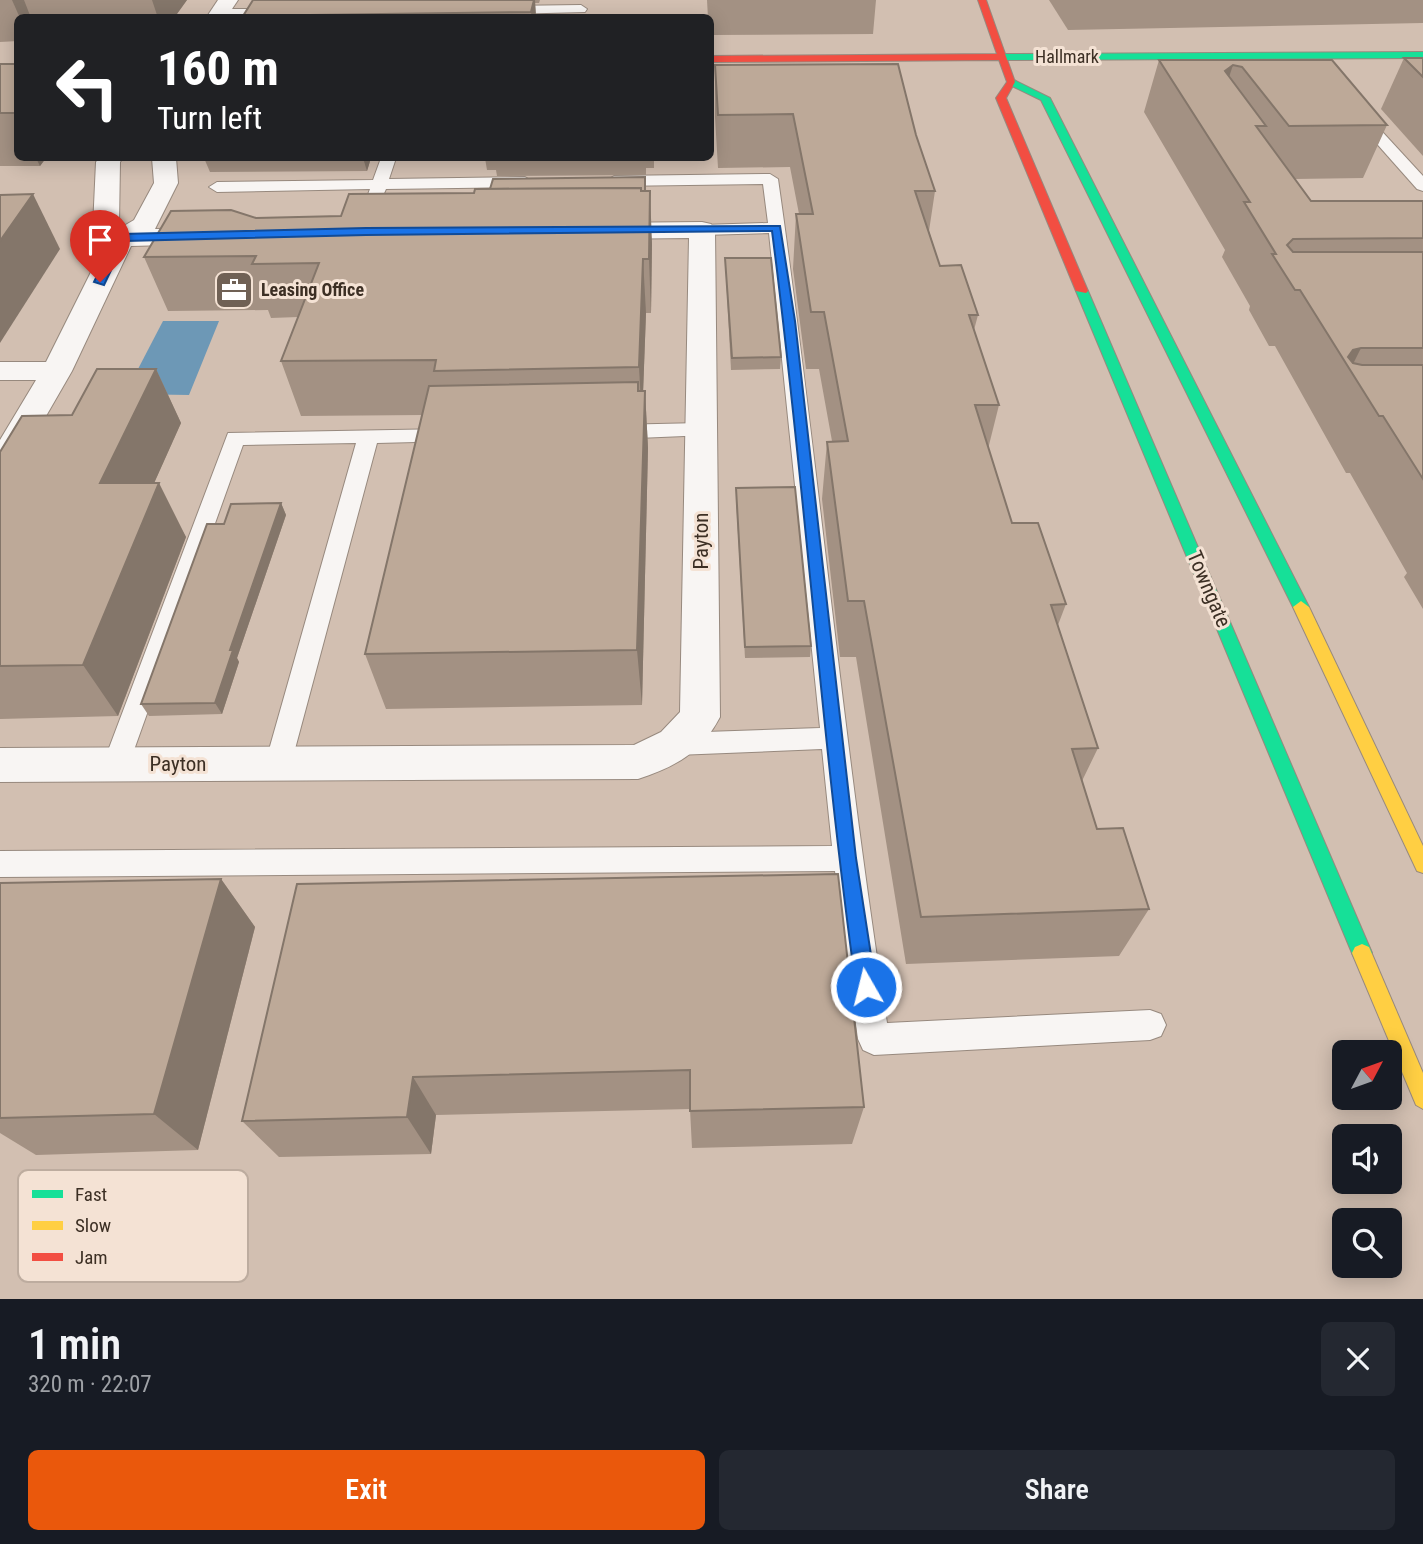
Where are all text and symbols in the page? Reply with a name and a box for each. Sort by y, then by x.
text: 160 m [157,40,279,97]
icon: left [42,42,133,133]
street label: Hallmark [1035,46,1099,67]
text: Turn left [157,99,262,137]
pin [70,210,130,282]
icon: arrive [81,221,119,259]
office icon: Leasing Office [213,269,255,311]
place label: Leasing Office [261,279,364,300]
street label: Payton [689,513,713,569]
street label: Towngate [1182,547,1236,631]
street label: Payton [150,752,206,776]
position arrow [829,950,903,1024]
north arrow [1332,1040,1402,1110]
map controls [1332,1040,1402,1278]
button: sound [1332,1124,1402,1194]
legend [18,1170,248,1282]
text: Fast [75,1183,107,1206]
button: search [1332,1208,1402,1278]
text: Slow [75,1214,111,1237]
text: Jam [75,1246,108,1269]
text: 1 min [28,1320,121,1369]
button: close [1321,1322,1395,1396]
text: 320 m · 22:07 [28,1371,152,1398]
button: Exit [28,1450,705,1530]
button: Share [719,1450,1395,1530]

